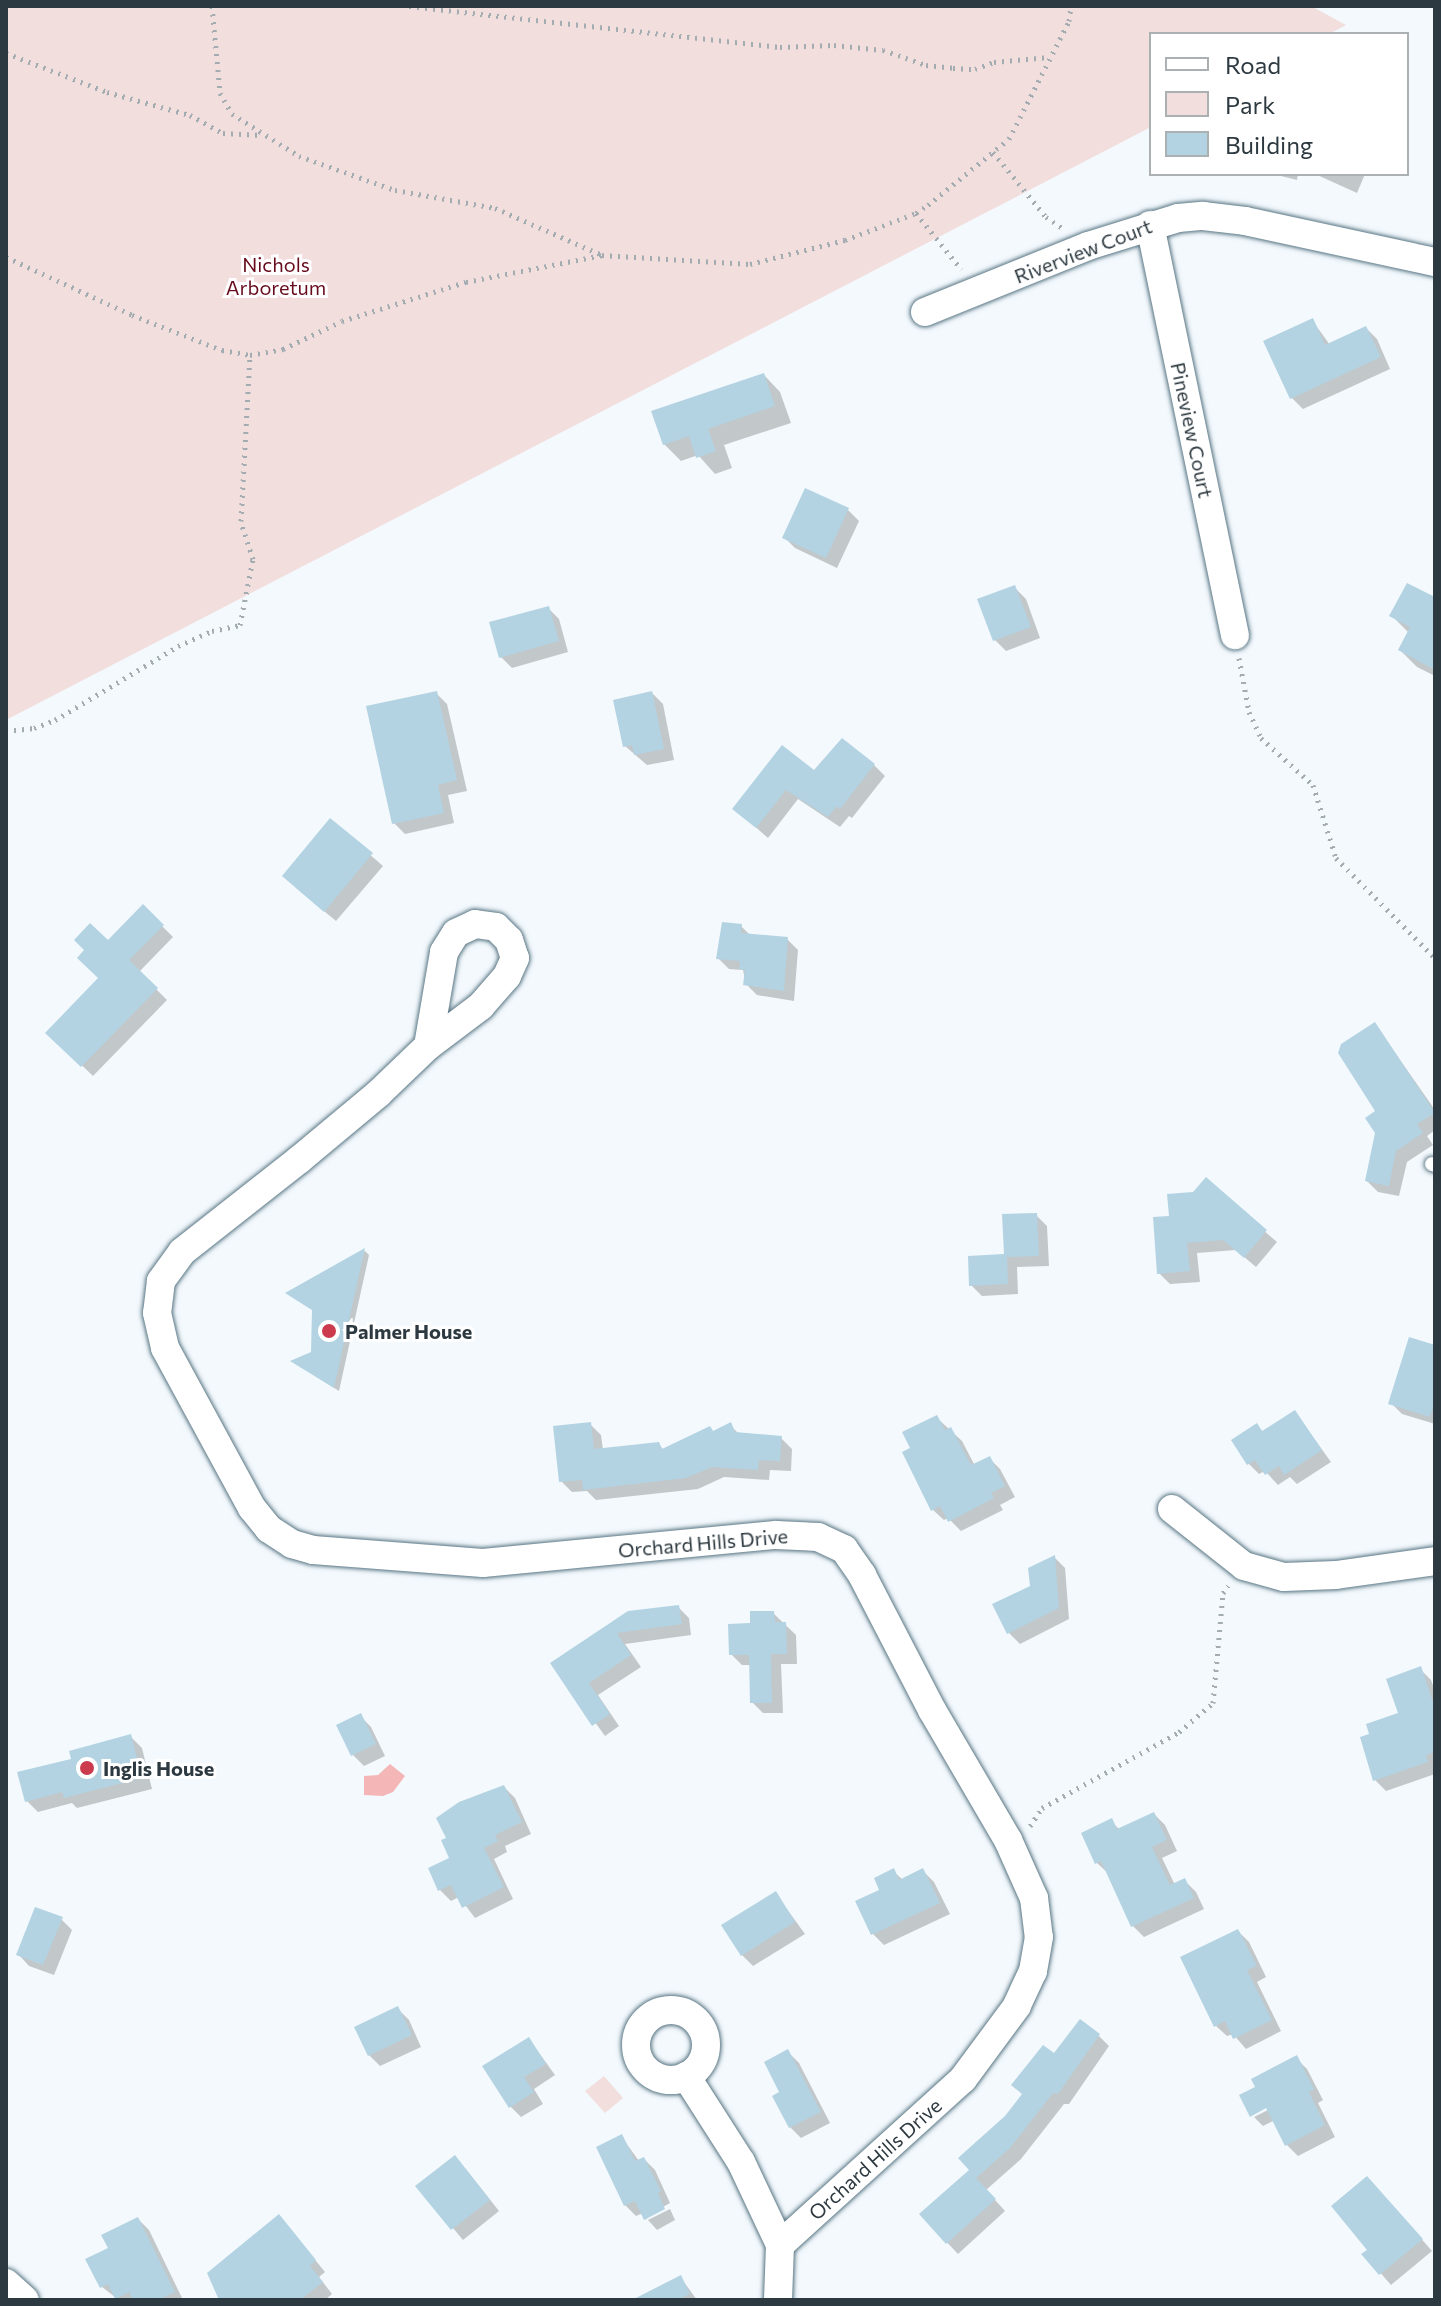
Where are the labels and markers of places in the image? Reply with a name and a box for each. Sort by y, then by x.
place label: Palmer House [345,1319,472,1343]
marker: Palmer House [320,1322,338,1340]
place label: Inglis House [103,1756,214,1780]
marker: Inglis House [78,1759,96,1777]

